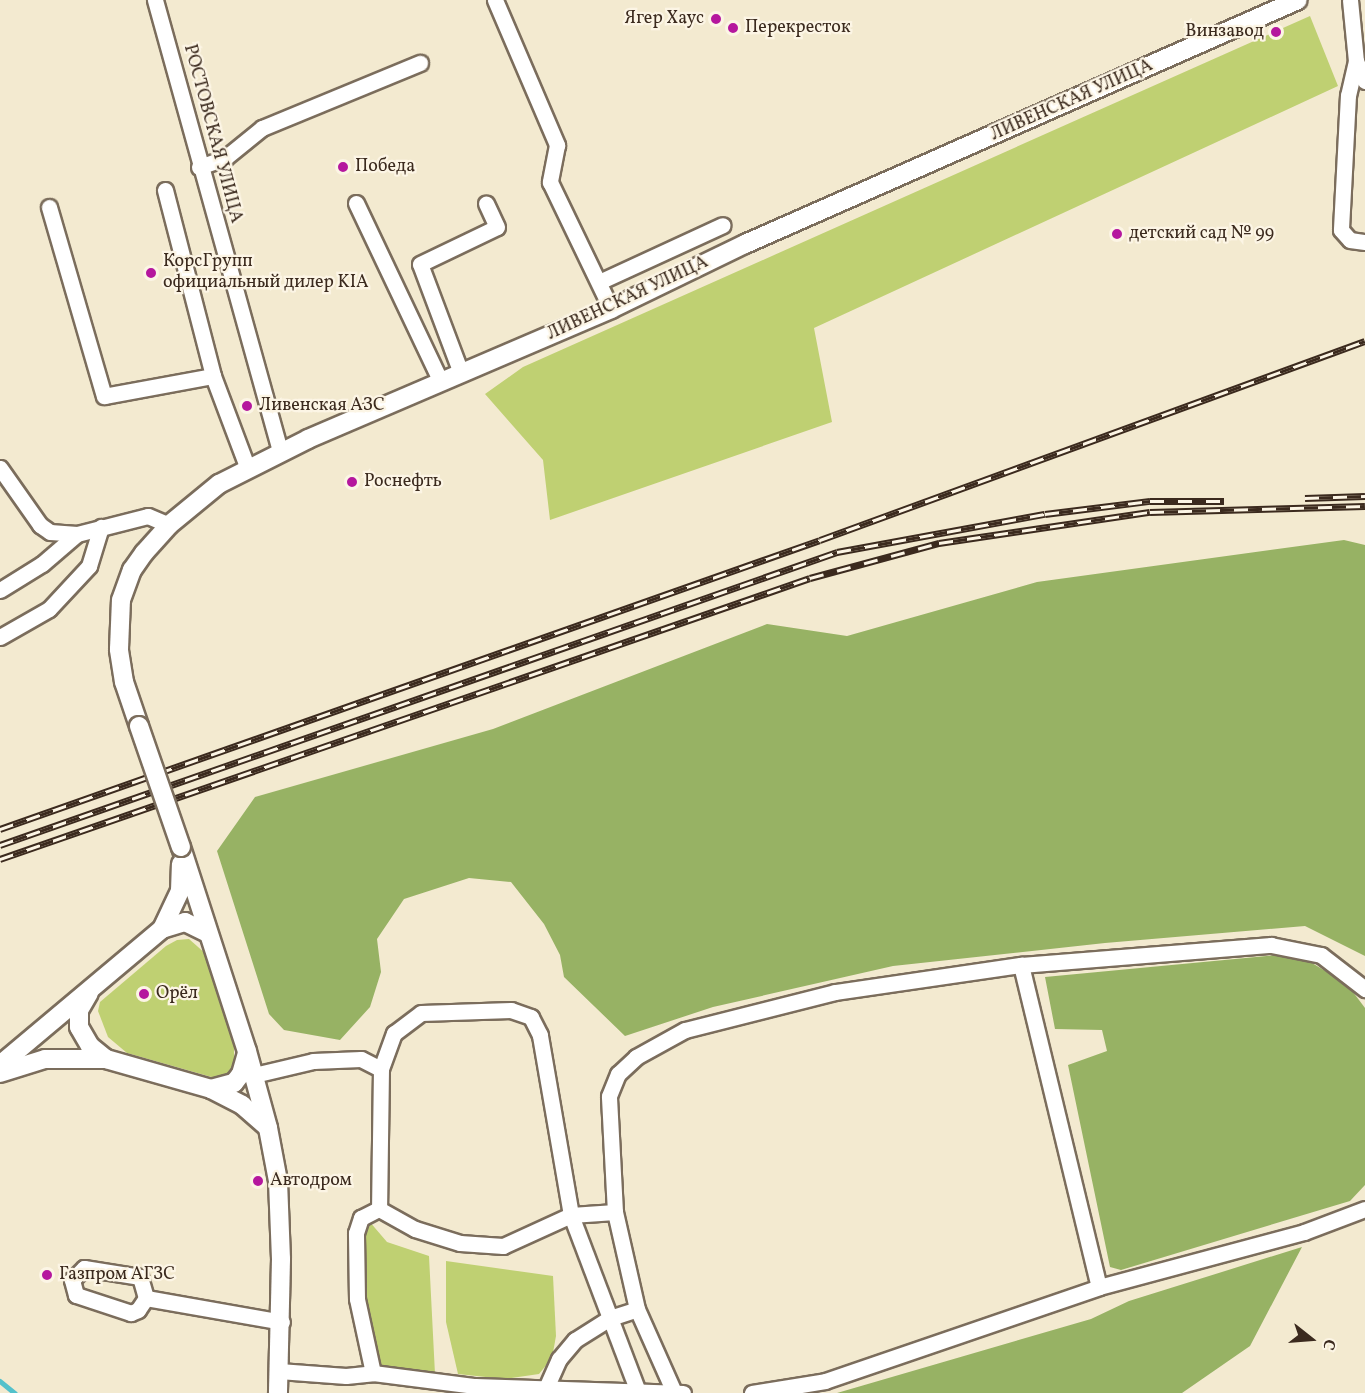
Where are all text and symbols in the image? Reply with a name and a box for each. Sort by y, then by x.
place label: Ягер Хаус [625,8,704,30]
marker: Ягер Хаус [709,12,723,26]
place label: Перекресток [745,17,850,39]
marker: Перекресток [726,21,740,35]
place label: Винзавод [1185,21,1264,43]
marker: Винзавод [1269,25,1283,39]
street label: РОСТОВСКАЯ УЛИЦА [178,42,246,226]
street label: ЛИВЕНСКАЯ УЛИЦА [987,55,1157,147]
place label: Победа [355,156,415,178]
marker: Победа [336,160,350,174]
place label: детский сад № 99 [1129,223,1274,245]
marker: детский сад № 99 [1110,227,1124,241]
place label: КорсГрупп официальный дилер KIA [163,252,369,294]
street label: ЛИВЕНСКАЯ УЛИЦА [544,252,712,346]
marker: КорсГрупп официальный дилер KIA [144,266,158,280]
place label: Ливенская АЗС [259,395,385,417]
marker: Ливенская АЗС [240,399,254,413]
place label: Роснефть [364,471,442,493]
marker: Роснефть [345,475,359,489]
place label: Орёл [156,983,198,1005]
marker: Орёл [137,987,151,1001]
place label: Автодром [270,1170,352,1192]
marker: Автодром [251,1174,265,1188]
place label: Газпром АГЗС [59,1264,175,1286]
marker: Газпром АГЗС [40,1268,54,1282]
north arrow [1281,1309,1341,1369]
text: С [1316,1336,1340,1352]

